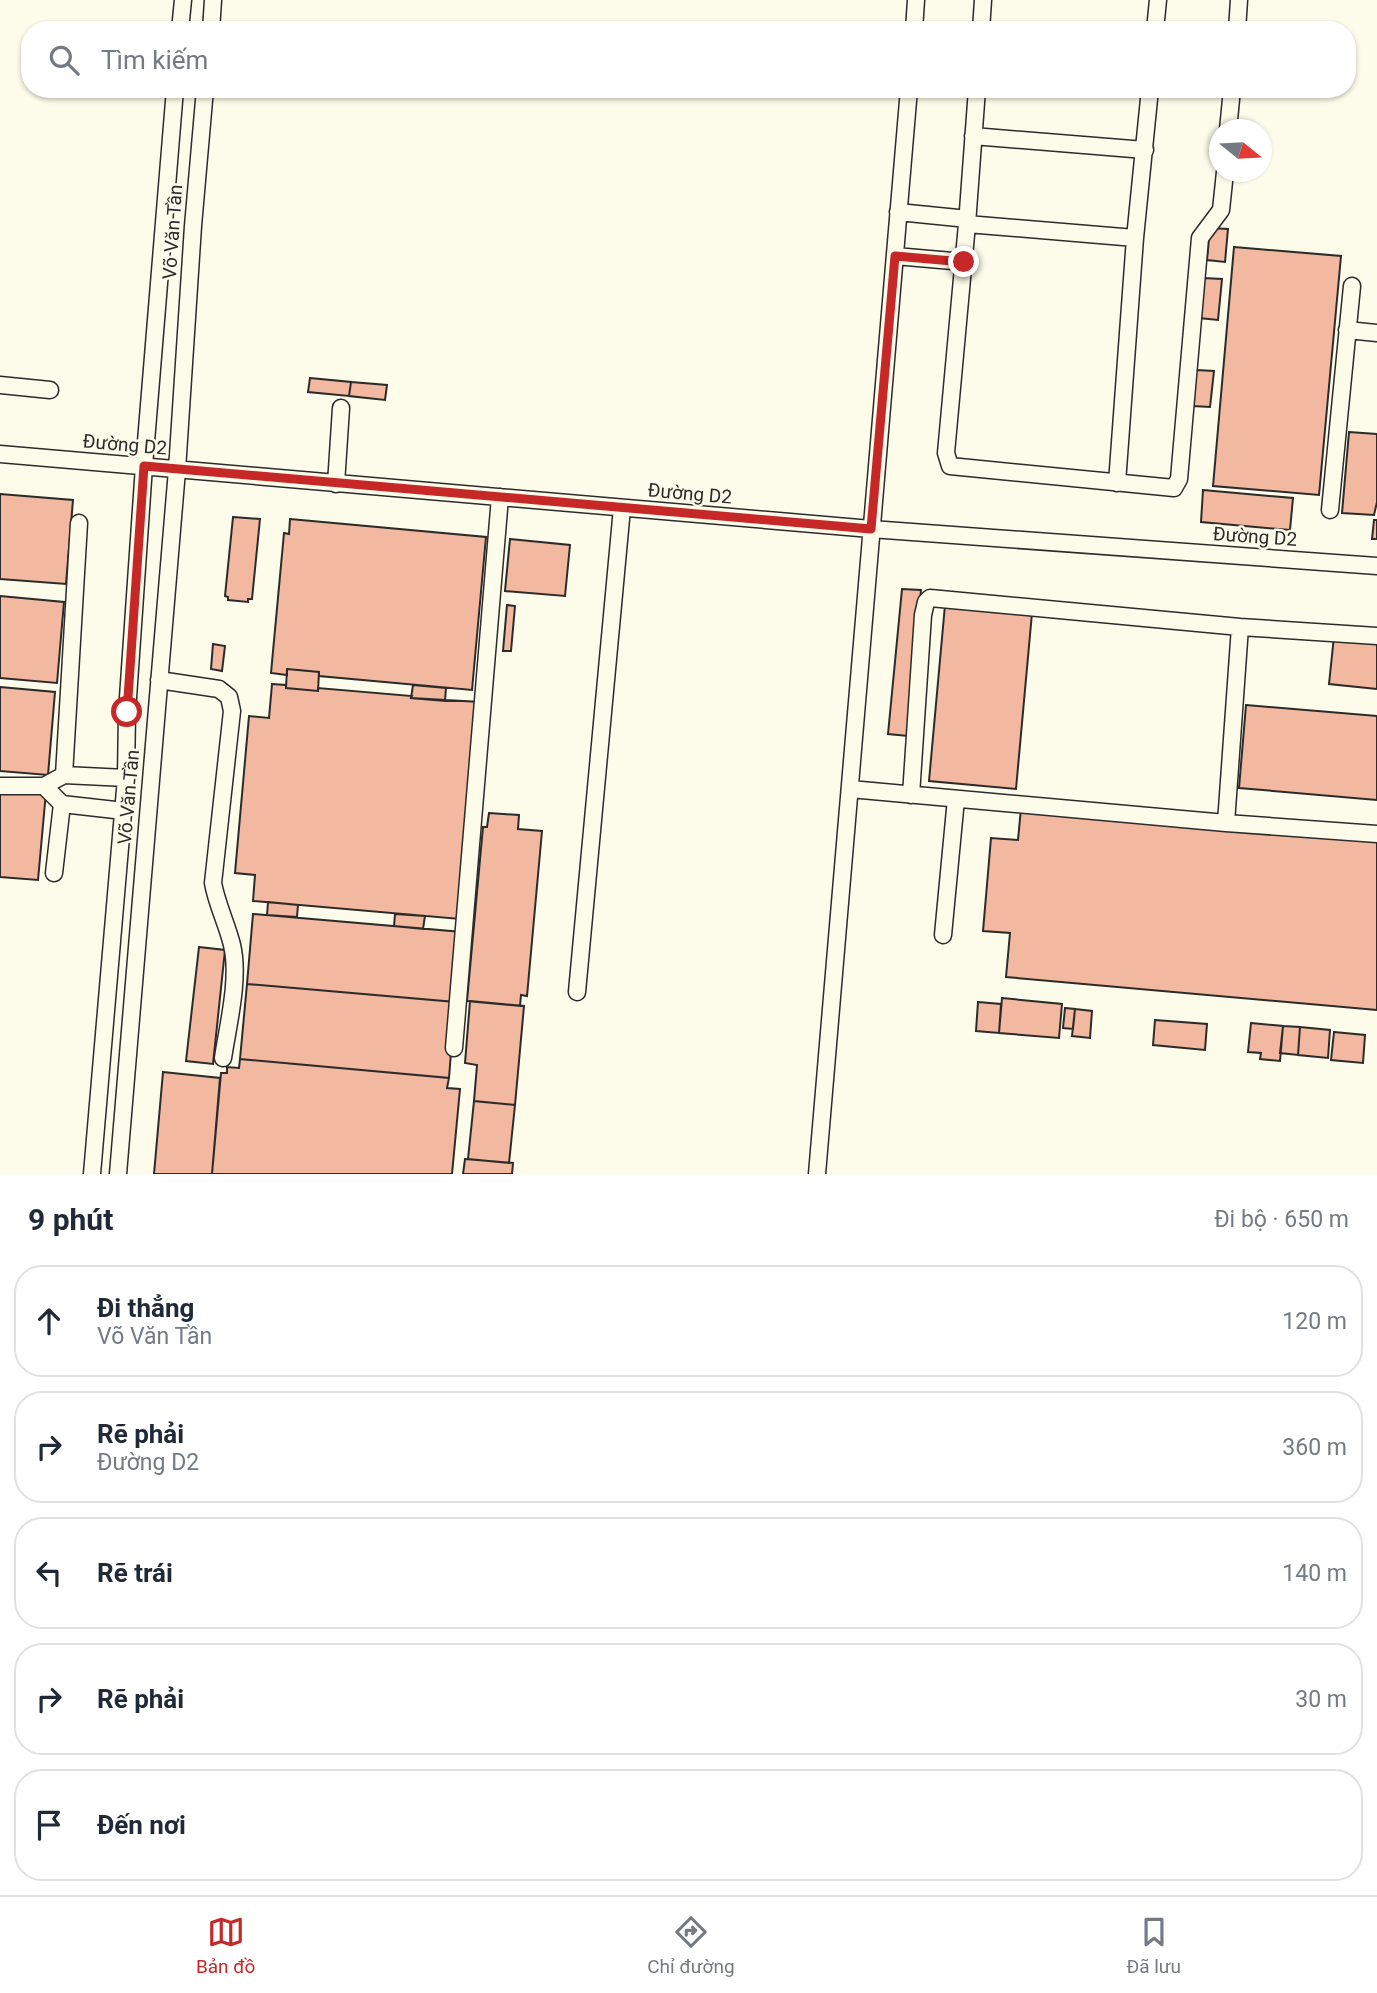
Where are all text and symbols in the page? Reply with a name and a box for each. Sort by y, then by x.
search box [21,21,1356,98]
icon: search [45,41,83,79]
text: Tìm kiếm [101,45,208,75]
north arrow [1209,119,1272,182]
street label: Võ Văn Tần [158,184,187,280]
route end [948,246,979,277]
street label: Đường D2 [82,429,168,460]
street label: Đường D2 [647,478,733,509]
street label: Đường D2 [1212,522,1298,551]
route start [111,696,142,727]
street label: Võ Văn Tần [113,749,144,845]
text: 9 phút [28,1202,113,1237]
text: Đi bộ · 650 m [1214,1206,1349,1233]
text: Đi thẳng [97,1293,194,1323]
icon: ahead [30,1302,68,1340]
text: 120 m [1282,1308,1347,1335]
text: Võ Văn Tần [97,1323,212,1350]
text: Rẽ phải [97,1419,184,1449]
icon: right [30,1428,68,1466]
text: 360 m [1282,1434,1347,1461]
text: Đường D2 [97,1449,199,1476]
icon: left [30,1554,68,1592]
text: Rẽ trái [97,1558,173,1588]
text: 140 m [1282,1560,1347,1587]
icon: right [30,1680,68,1718]
text: Rẽ phải [97,1684,184,1714]
text: 30 m [1295,1686,1347,1713]
icon: arrive [30,1806,68,1844]
text: Đến nơi [97,1810,186,1840]
tab: Bản đồ [196,1913,255,1978]
tab: Chỉ đường [647,1913,735,1978]
tab: Đã lưu [1126,1913,1181,1978]

